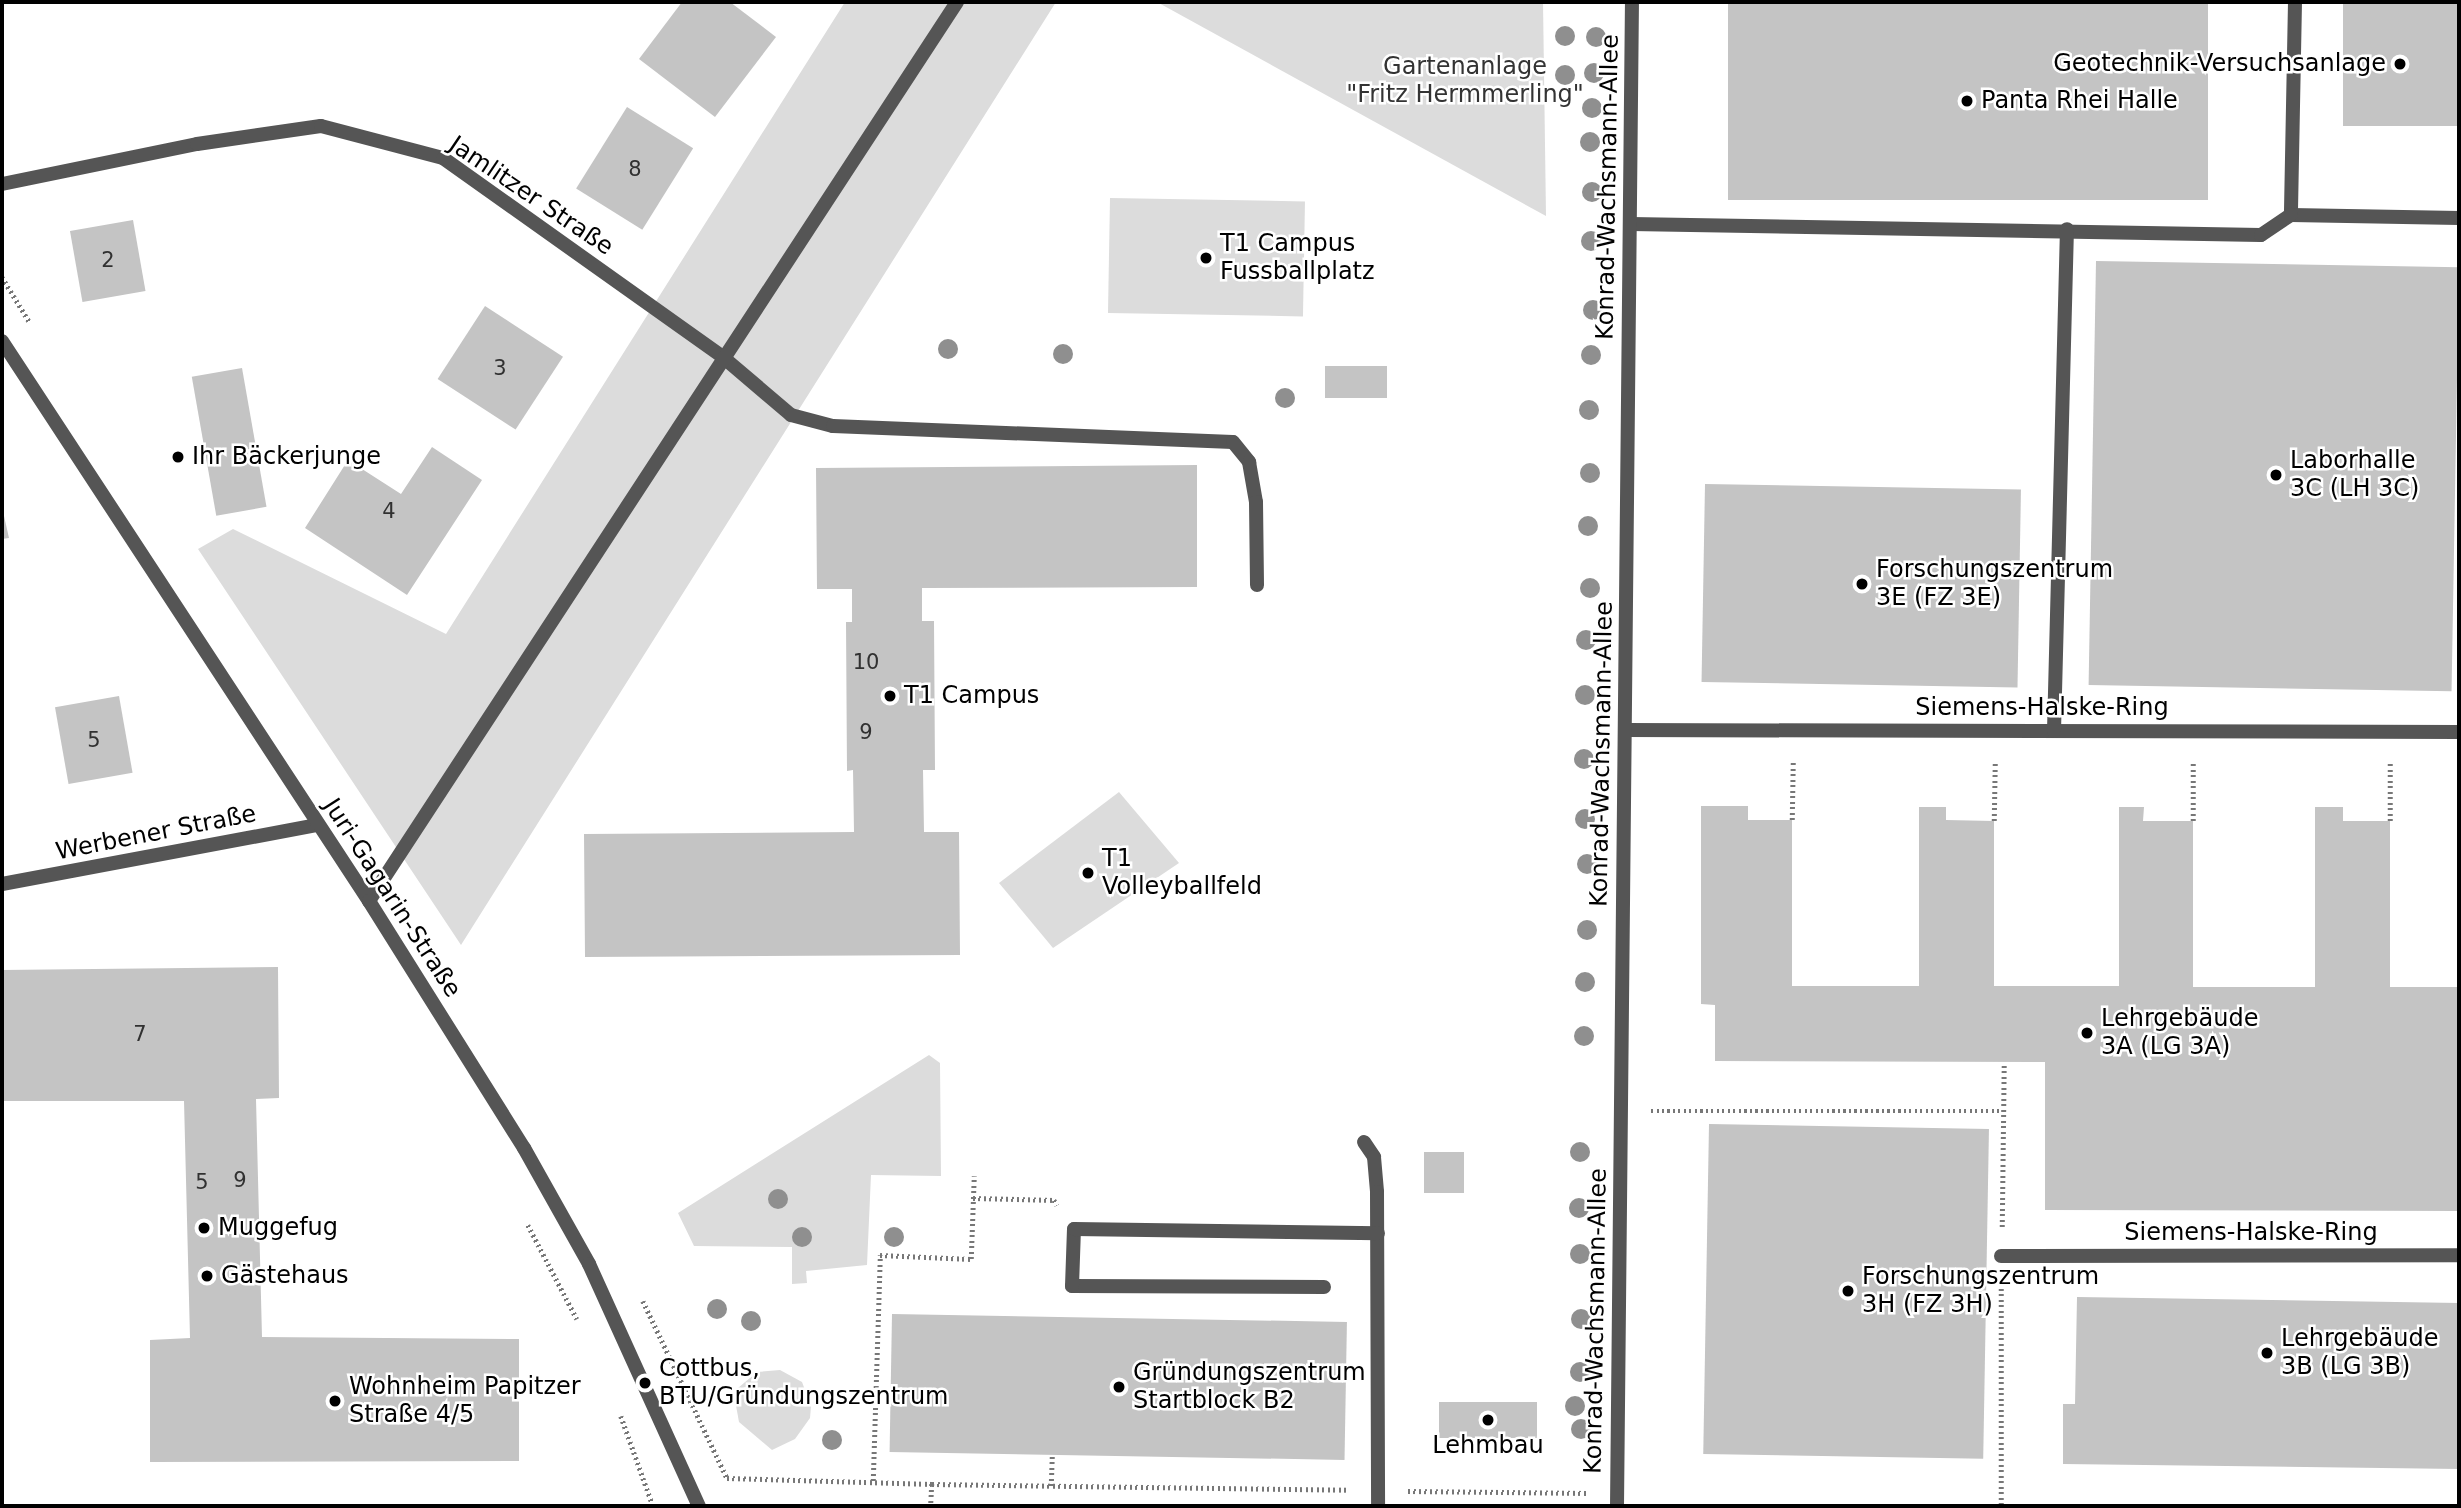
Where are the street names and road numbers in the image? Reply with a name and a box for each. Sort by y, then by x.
street label: Konrad-Wachsmann-Allee [1591,34,1625,340]
street label: Jamlitzer Straße [443,130,619,262]
street label: Konrad-Wachsmann-Allee [1585,601,1619,907]
street label: Siemens-Halske-Ring [1915,694,2169,722]
street label: Juri-Gagarin-Straße [317,793,467,1003]
street label: Werbener Straße [53,799,259,867]
street label: Konrad-Wachsmann-Allee [1579,1168,1613,1474]
street label: Siemens-Halske-Ring [2124,1219,2378,1247]

